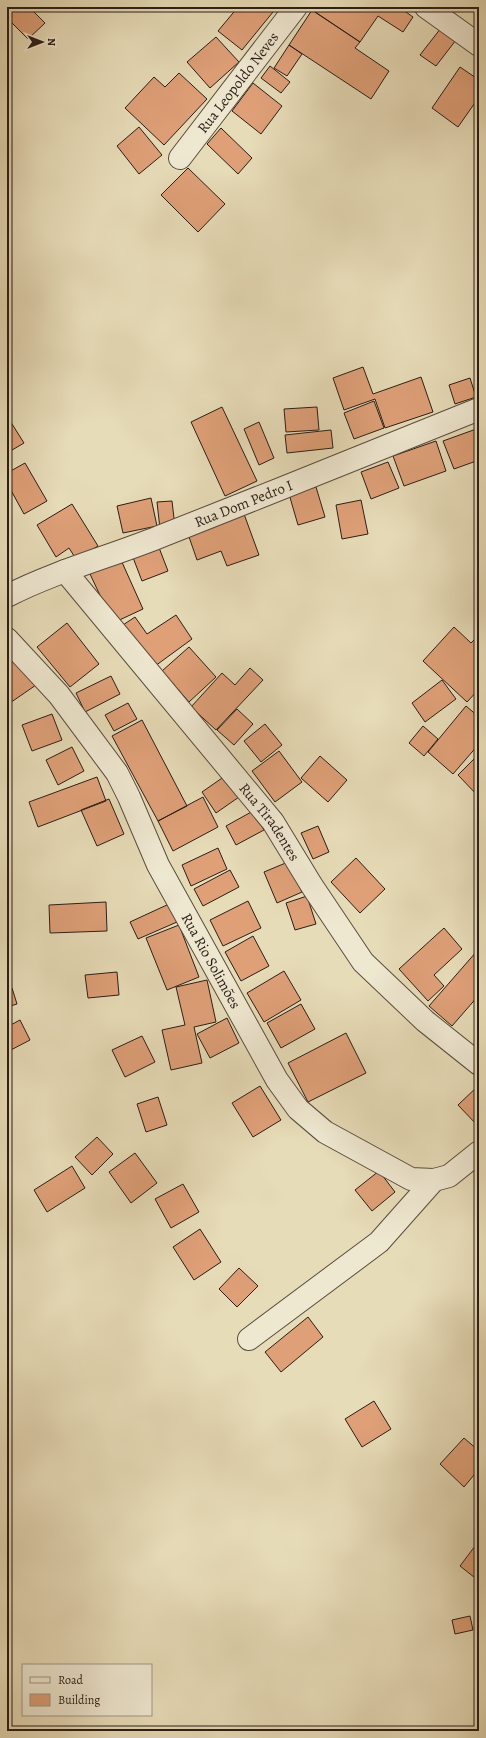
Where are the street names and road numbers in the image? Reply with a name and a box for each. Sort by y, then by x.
street label: Rua Leopoldo Neves [193,28,283,137]
street label: Rua Dom Pedro I [191,475,296,532]
street label: Rua Tiradentes [235,779,304,865]
street label: Rua Rio Solimões [177,910,246,1012]

